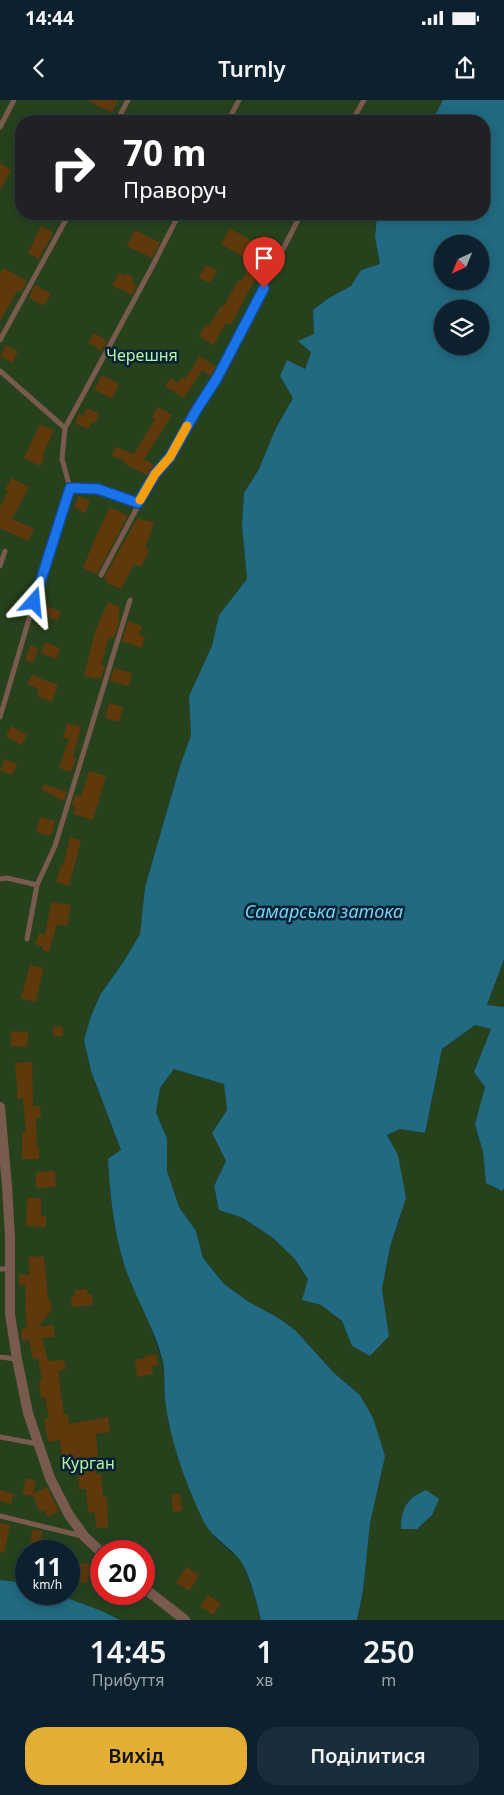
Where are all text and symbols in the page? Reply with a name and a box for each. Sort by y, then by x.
text: 14:44 [25,5,74,31]
text: Turnly [218,53,286,83]
icon: back [25,54,53,82]
icon: share [451,54,479,82]
text: 70 m [123,129,206,176]
icon: right [40,135,105,200]
text: Праворуч [123,174,227,204]
north arrow [434,235,489,290]
map controls [434,235,489,355]
pin [243,237,285,288]
icon: arrive [250,244,278,272]
button: layers [434,300,489,355]
park label: Черешня [106,344,178,366]
position arrow [7,575,59,627]
water label: Самарська затока [245,899,403,923]
park label: Курган [61,1452,115,1474]
speed limit sign: 20 [90,1540,155,1605]
text: 11 [33,1549,62,1583]
text: km/h [33,1576,62,1593]
text: 14:45 [90,1631,167,1672]
text: 1 [256,1631,273,1672]
text: 250 [363,1631,414,1672]
text: Прибуття [92,1669,164,1691]
text: хв [256,1669,273,1691]
text: m [381,1669,396,1691]
button: Вихід [25,1727,247,1785]
button: Поділитися [257,1727,479,1785]

